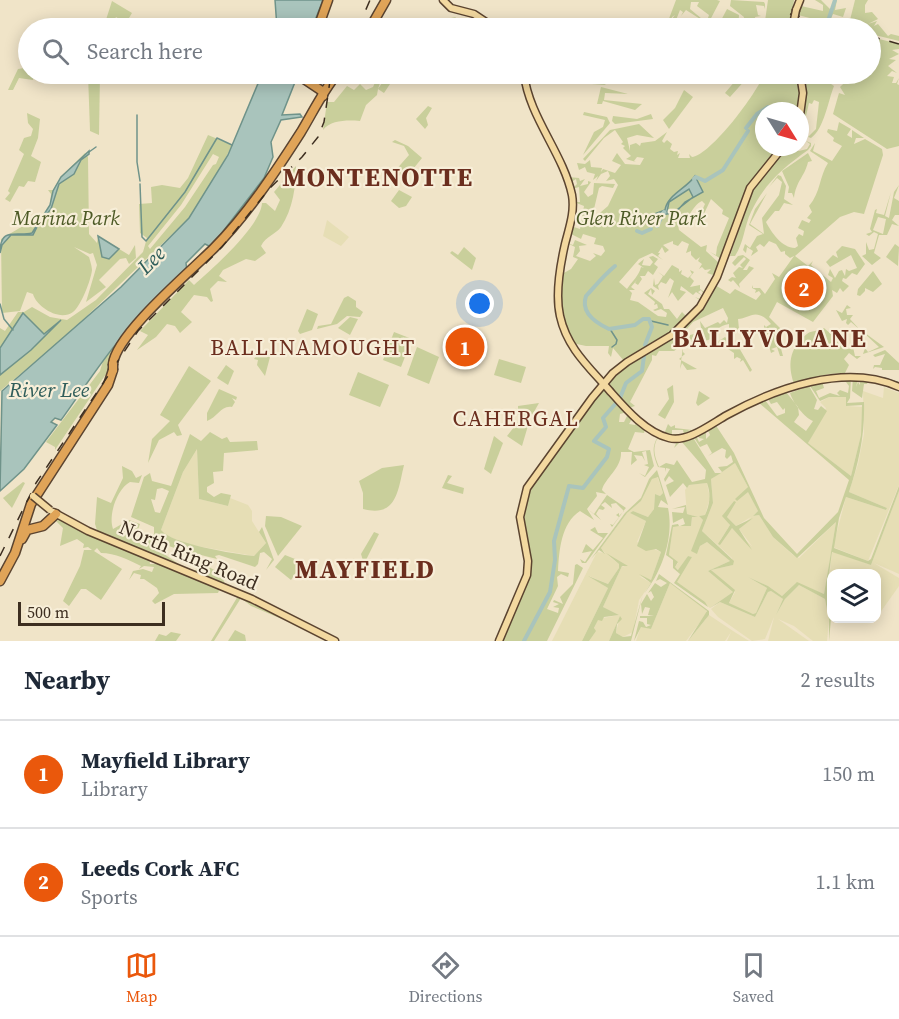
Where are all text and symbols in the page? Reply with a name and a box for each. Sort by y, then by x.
search box [18,18,881,84]
icon: search [39,35,72,68]
text: Search here [87,36,203,66]
north arrow [755,102,809,156]
district label: MONTENOTTE [282,159,474,195]
park label: Marina Park [11,204,120,232]
park label: Glen River Park [576,204,707,232]
water label: Lee [130,239,172,281]
pin: 2 [784,266,824,310]
your location [465,289,494,318]
district label: BALLYVOLANE [673,320,867,356]
pin: 1 [446,324,484,370]
district label: BALLINAMOUGHT [210,332,416,362]
water label: River Lee [8,375,90,404]
district label: CAHERGAL [452,403,580,433]
street label: North Ring Road [115,513,264,597]
district label: MAYFIELD [295,551,435,587]
map controls [827,569,881,623]
button: layers [827,569,881,623]
scale bar [18,599,165,626]
text: 500 m [27,601,69,623]
text: Nearby [24,662,110,698]
text: 2 results [800,666,875,694]
text: Mayfield Library [81,745,250,775]
text: 1 [38,760,49,788]
text: 150 m [822,760,875,788]
text: Library [81,775,148,803]
text: Leeds Cork AFC [81,853,239,883]
text: 2 [38,868,49,896]
text: 1.1 km [815,868,875,896]
text: Sports [81,883,138,911]
tab: Map [125,949,158,1007]
tab: Directions [408,949,483,1007]
tab: Saved [733,949,774,1007]

